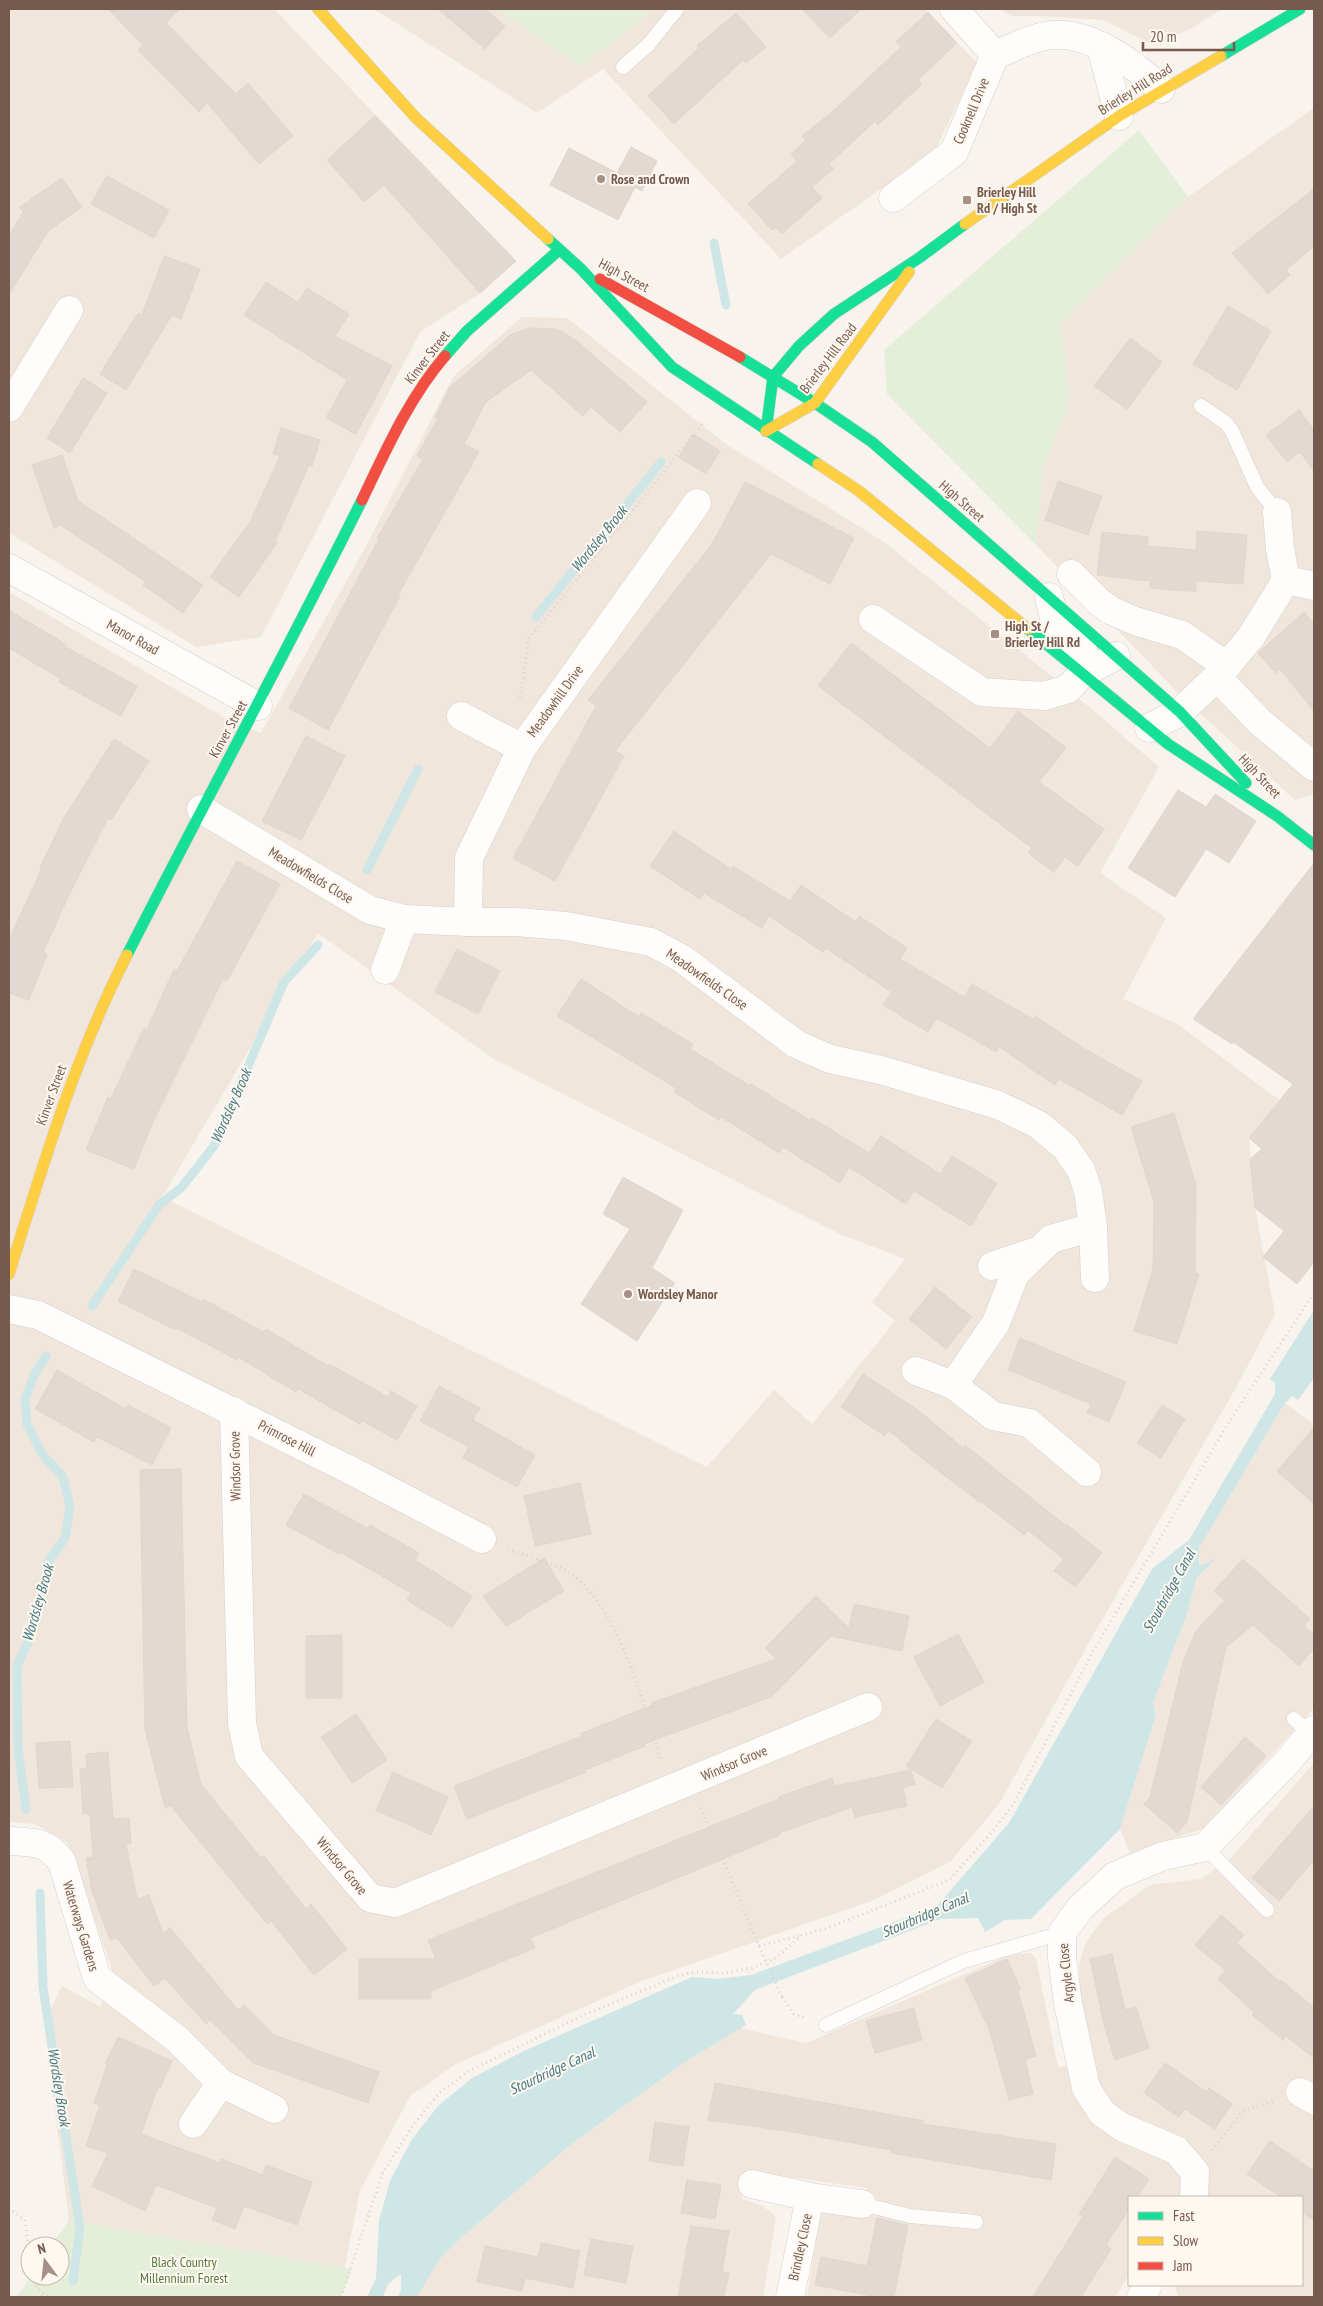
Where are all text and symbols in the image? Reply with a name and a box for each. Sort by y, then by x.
scale bar [1143,20,1234,52]
text: 20 m [1150,27,1176,46]
street label: Brierley Hill Road [1095,59,1175,119]
street label: Cooknell Drive [949,75,993,147]
place label: Rose and Crown [611,170,690,188]
marker: Rose and Crown [595,173,607,185]
place label: Brierley Hill Rd / High St [977,183,1037,217]
marker: Brierley Hill Rd / High St [961,194,973,206]
street label: High Street [596,254,653,296]
street label: Brierley Hill Road [796,319,860,397]
street label: Kinver Street [400,326,454,387]
street label: High Street [935,476,989,526]
water label: Wordsley Brook [566,500,632,576]
street label: Manor Road [104,615,162,659]
place label: High St / Brierley Hill Rd [1005,617,1080,651]
marker: High St / Brierley Hill Rd [989,628,1001,640]
street label: Meadowhill Drive [523,661,587,741]
street label: Kinver Street [205,697,251,761]
street label: High Street [1235,750,1285,802]
street label: Meadowfields Close [265,843,357,907]
street label: Meadowfields Close [663,944,752,1014]
street label: Kinver Street [32,1062,70,1128]
water label: Wordsley Brook [206,1064,256,1146]
place label: Wordsley Manor [637,1285,719,1303]
marker: Wordsley Manor [622,1288,634,1300]
street label: Primrose Hill [255,1416,320,1461]
street label: Windsor Grove [225,1431,245,1501]
water label: Stourbridge Canal [1138,1544,1200,1636]
water label: Wordsley Brook [17,1560,58,1644]
street label: Windsor Grove [698,1741,770,1785]
street label: Windsor Grove [313,1833,372,1899]
street label: Waterways Gardens [59,1879,103,1974]
water label: Stourbridge Canal [879,1887,972,1941]
street label: Argyle Close [1054,1942,1078,2004]
water label: Stourbridge Canal [506,2042,599,2099]
water label: Wordsley Brook [44,2046,75,2130]
legend [1128,2196,1303,2286]
text: Fast [1173,2206,1194,2225]
street label: Brindley Close [784,2211,816,2282]
text: Slow [1173,2231,1198,2250]
north arrow [20,2236,70,2286]
text: N [36,2239,48,2258]
park label: Black Country Millennium Forest [140,2253,228,2287]
text: Jam [1172,2256,1192,2275]

